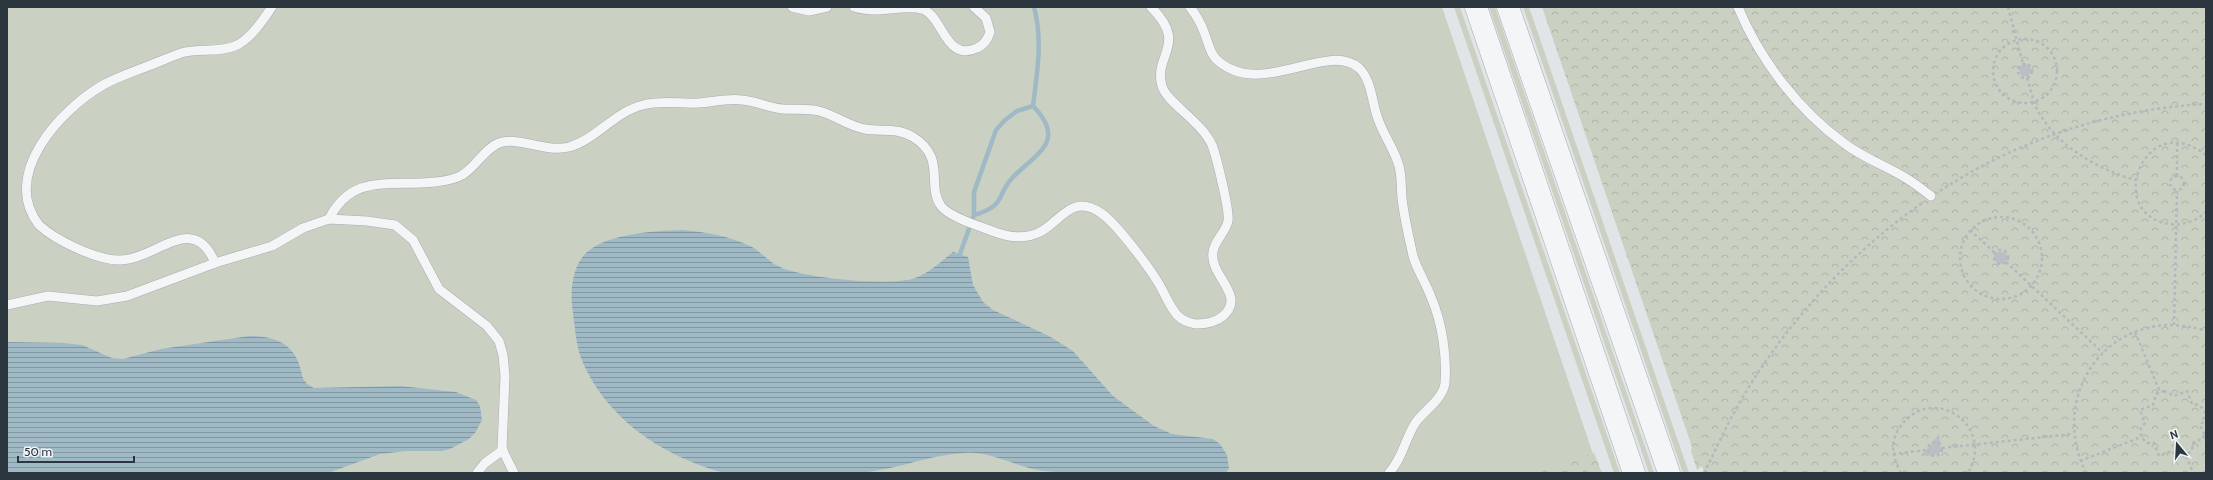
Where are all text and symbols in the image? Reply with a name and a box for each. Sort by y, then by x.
north arrow [2157,424,2197,464]
text: N [2168,427,2180,442]
scale bar [18,438,134,464]
text: 50 m [24,444,52,459]

